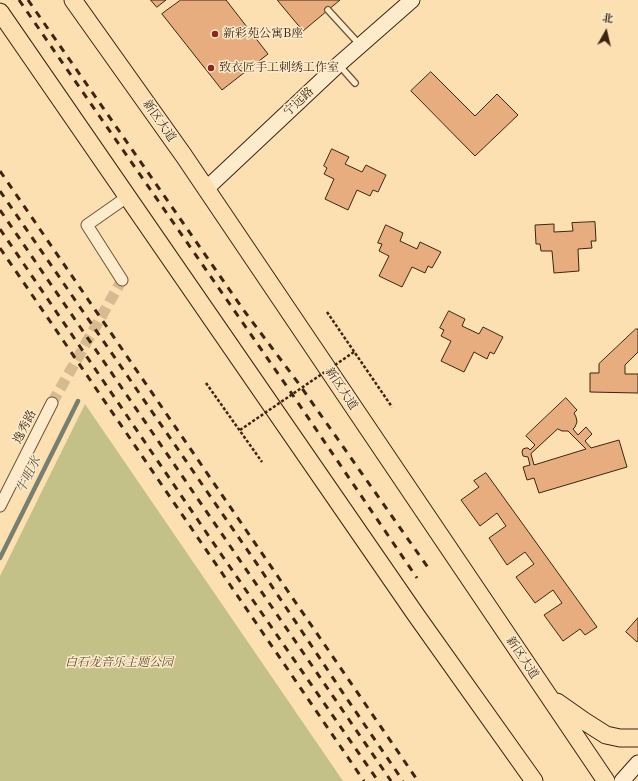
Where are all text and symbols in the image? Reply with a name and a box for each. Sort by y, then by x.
north arrow [586,12,626,52]
text: 北 [602,13,614,26]
place label: 新彩苑公寓B座 [223,27,303,41]
marker: 新彩苑公寓B座 [210,29,220,39]
place label: 致衣匠手工刺绣工作室 [219,61,339,75]
marker: 致衣匠手工刺绣工作室 [206,63,216,73]
street label: 宁远路 [281,84,317,120]
street label: 新区大道 [139,97,179,145]
street label: 新区大道 [322,365,360,413]
street label: 逸秀路 [10,408,40,446]
water label: 牛咀水 [13,454,45,496]
street label: 新区大道 [503,634,541,682]
park label: 白石龙音乐主题公园 [65,656,173,670]

